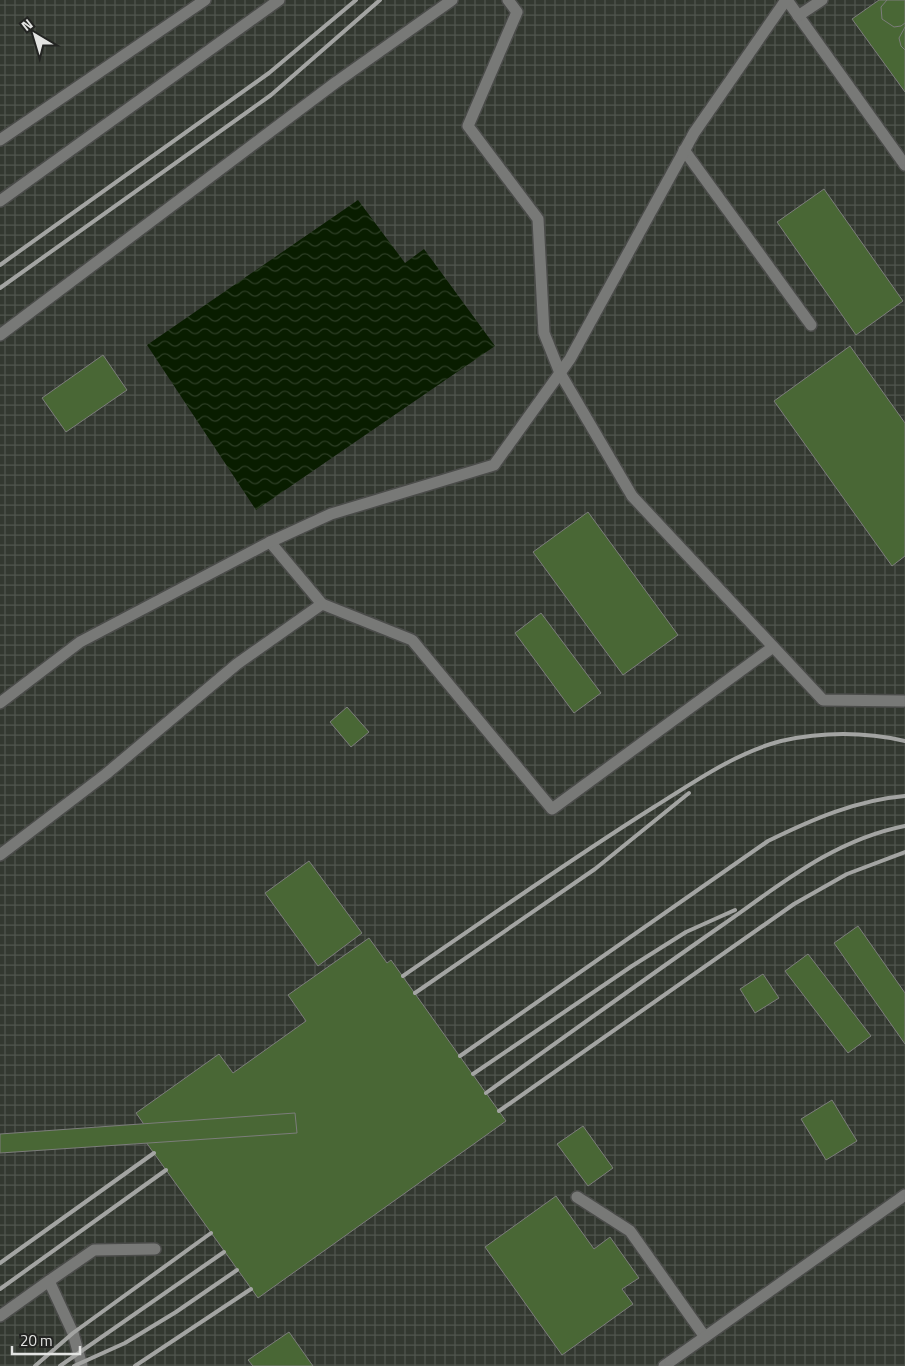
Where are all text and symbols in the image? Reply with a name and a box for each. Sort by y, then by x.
north arrow [10,10,60,60]
text: N [16,13,37,36]
scale bar [12,1324,80,1356]
text: 20 m [20,1329,53,1352]

